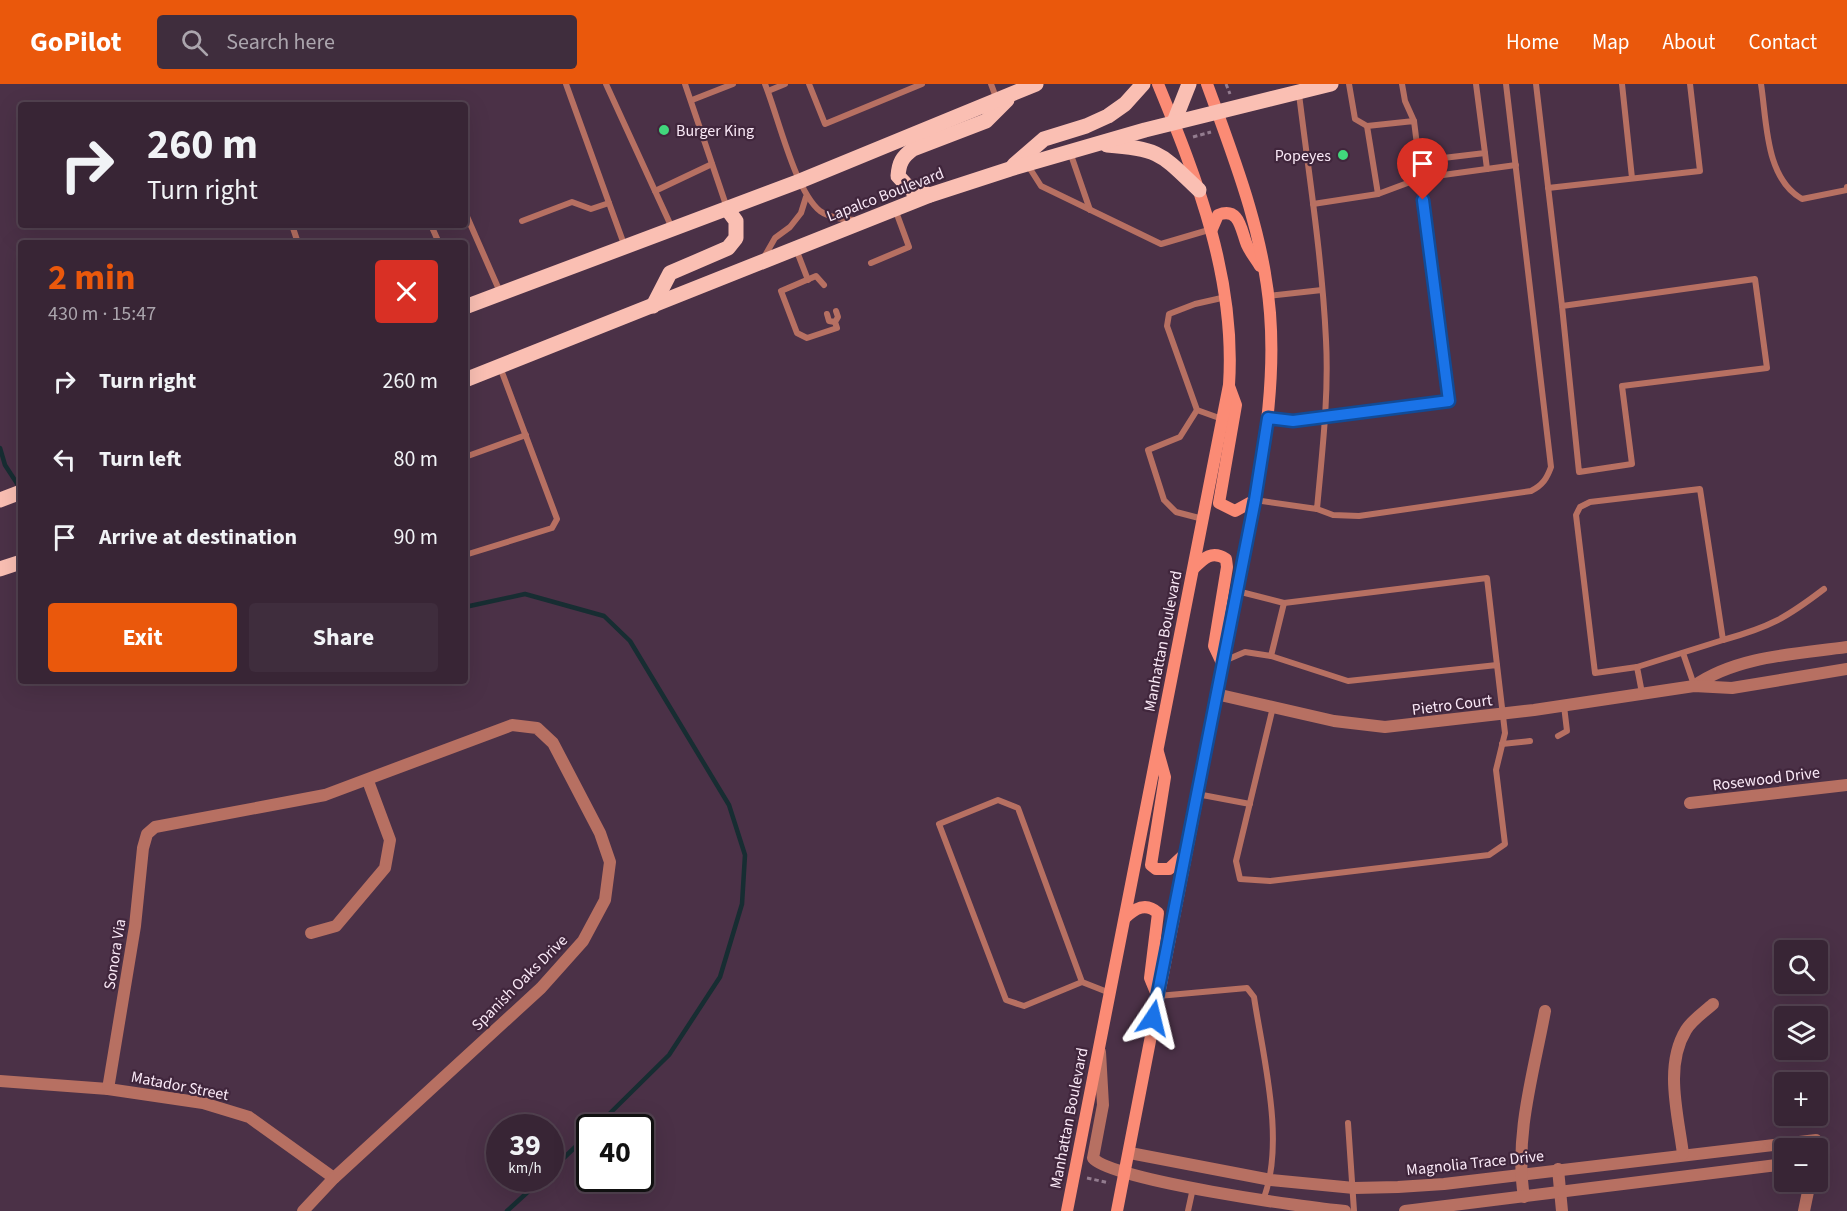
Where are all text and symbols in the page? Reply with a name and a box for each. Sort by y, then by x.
search box [157,15,577,69]
text: GoPilot [30,22,121,62]
icon: search [178,26,211,59]
text: Search here [226,26,335,58]
text: Home [1506,27,1559,57]
text: Map [1592,27,1630,57]
text: About [1663,27,1715,57]
text: Contact [1748,27,1817,57]
text: 260 m [147,115,258,175]
place label: Burger King [676,120,754,142]
marker: Burger King [657,123,671,137]
icon: right [48,126,126,204]
pin [1397,138,1448,200]
place label: Popeyes [1275,145,1331,167]
icon: arrive [1406,147,1439,180]
marker: Popeyes [1336,148,1350,162]
street label: Lapalco Boulevard [824,162,947,227]
text: Turn right [147,171,258,210]
text: 2 min [48,252,136,303]
button: close [375,260,438,323]
text: 430 m · 15:47 [48,300,156,328]
icon: right [48,365,81,398]
text: Turn right [99,365,196,397]
text: 260 m [383,365,438,397]
icon: left [48,443,81,476]
text: Turn left [99,443,181,475]
text: 80 m [393,443,438,475]
icon: arrive [48,521,81,554]
text: Arrive at destination [99,521,297,553]
text: 90 m [393,521,438,553]
street label: Manhattan Boulevard [1138,569,1187,714]
button: Exit [48,603,237,672]
button: Share [249,603,438,672]
street label: Pietro Court [1411,689,1494,721]
street label: Rosewood Drive [1711,761,1821,796]
street label: Sonora Via [99,917,131,991]
street label: Spanish Oaks Drive [467,930,573,1036]
map controls [1774,940,1828,1192]
button: search [1774,940,1828,994]
position arrow [1121,986,1185,1050]
button: layers [1774,1006,1828,1060]
street label: Manhattan Boulevard [1044,1046,1093,1191]
street label: Matador Street [129,1066,231,1106]
button: + [1774,1072,1828,1126]
speed limit sign: 40 [576,1114,654,1192]
text: 39 [509,1124,541,1167]
button: − [1774,1138,1828,1192]
street label: Magnolia Trace Drive [1405,1145,1545,1181]
text: km/h [508,1158,542,1179]

